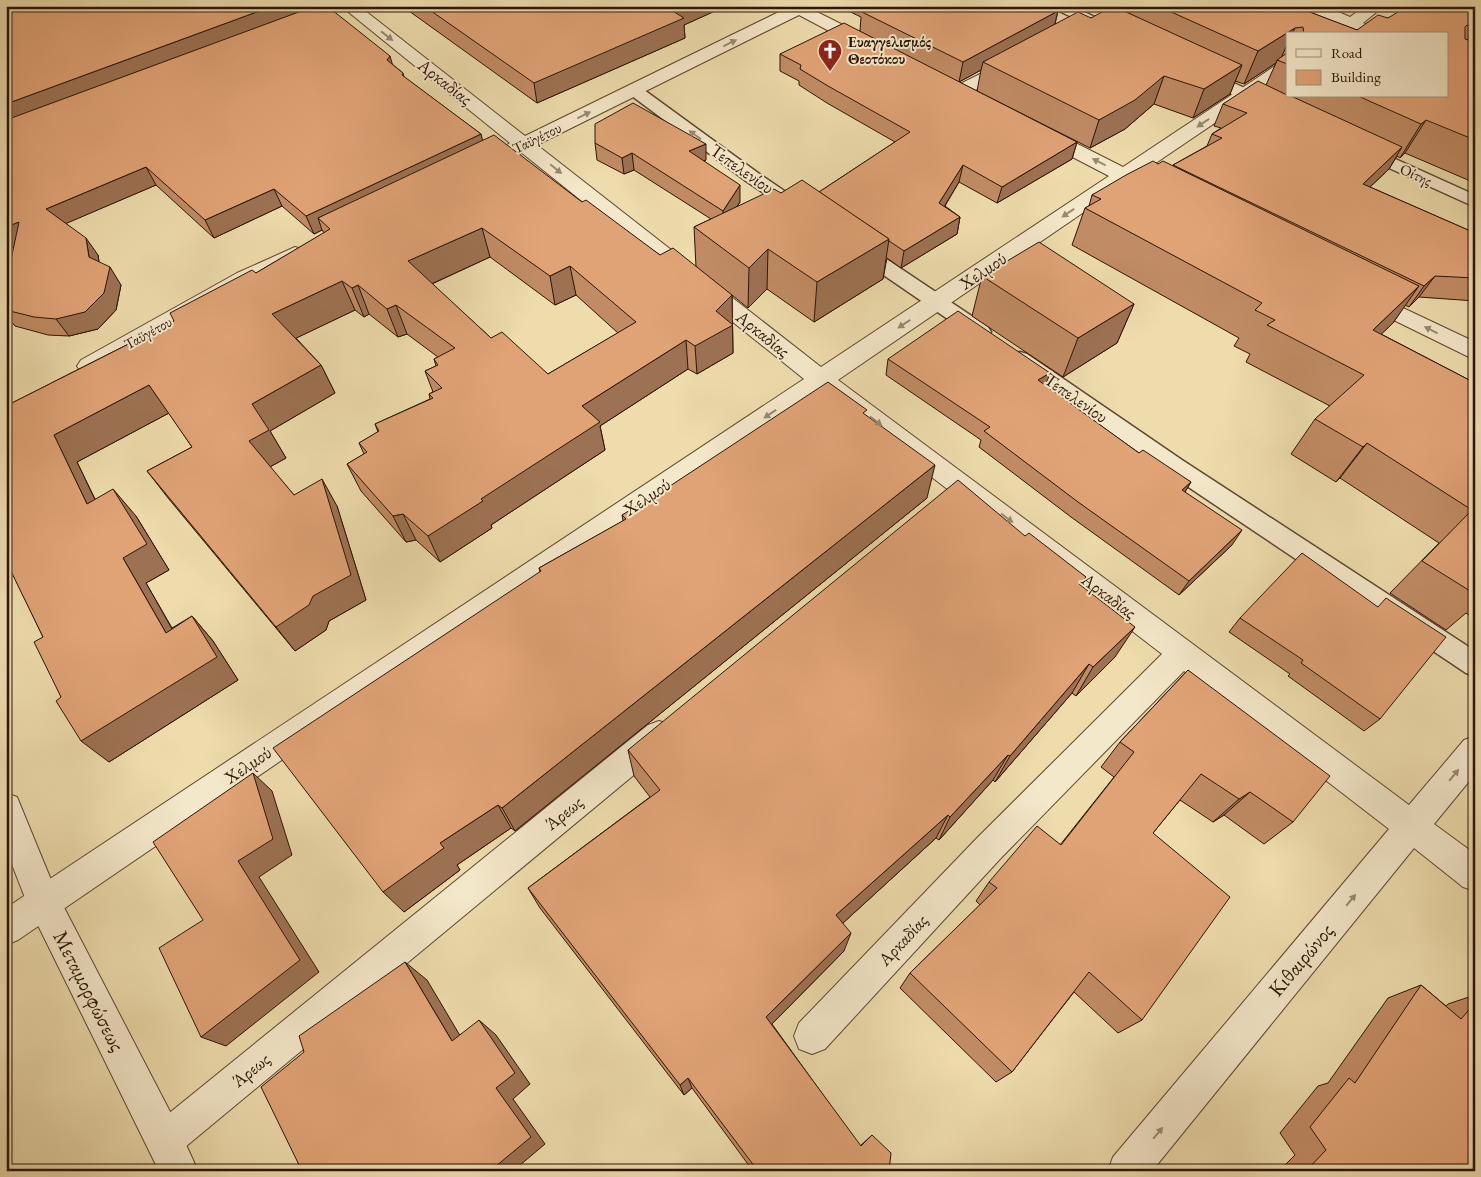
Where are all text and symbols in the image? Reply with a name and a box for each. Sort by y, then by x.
one-way arrow [380,31,393,42]
place label: Ευαγγελισμός Θεοτόκου [848,32,932,68]
legend [1286,32,1448,98]
church icon: Ευαγγελισμός Θεοτόκου [817,38,843,72]
one-way arrow [723,39,737,47]
text: Road [1331,43,1363,62]
street label: Αρκαδίας [413,53,477,110]
text: Building [1331,67,1381,86]
one-way arrow [577,110,591,118]
street label: Ταϋγέτου [509,118,564,158]
one-way arrow [1197,118,1210,128]
one-way arrow [688,130,702,140]
street label: Τεπελενίου [706,138,779,199]
one-way arrow [1091,158,1106,166]
street label: Οίτης [1397,159,1435,190]
one-way arrow [549,164,563,174]
one-way arrow [1062,208,1075,218]
street label: Χελμού [954,247,1011,295]
street label: Αρκαδίας [731,304,795,362]
street label: Ταϋγέτου [120,312,175,354]
one-way arrow [898,319,911,328]
one-way arrow [1424,326,1438,334]
street label: Τεπελενίου [1040,367,1113,428]
one-way arrow [763,409,776,419]
one-way arrow [869,416,883,426]
street label: Χελμού [618,473,675,521]
one-way arrow [1000,513,1013,524]
street label: Αρκαδίας [1076,567,1141,624]
street label: Χελμού [219,741,276,789]
one-way arrow [1449,769,1460,782]
street label: Άρεως [539,790,587,836]
one-way arrow [1345,894,1356,907]
street label: Αρκαδίας [872,909,932,971]
street label: Κιθαιρώνος [1262,917,1339,1002]
street label: Μεταμορφώσεως [47,926,131,1056]
street label: Άρεως [226,1047,274,1093]
one-way arrow [1152,1127,1163,1139]

